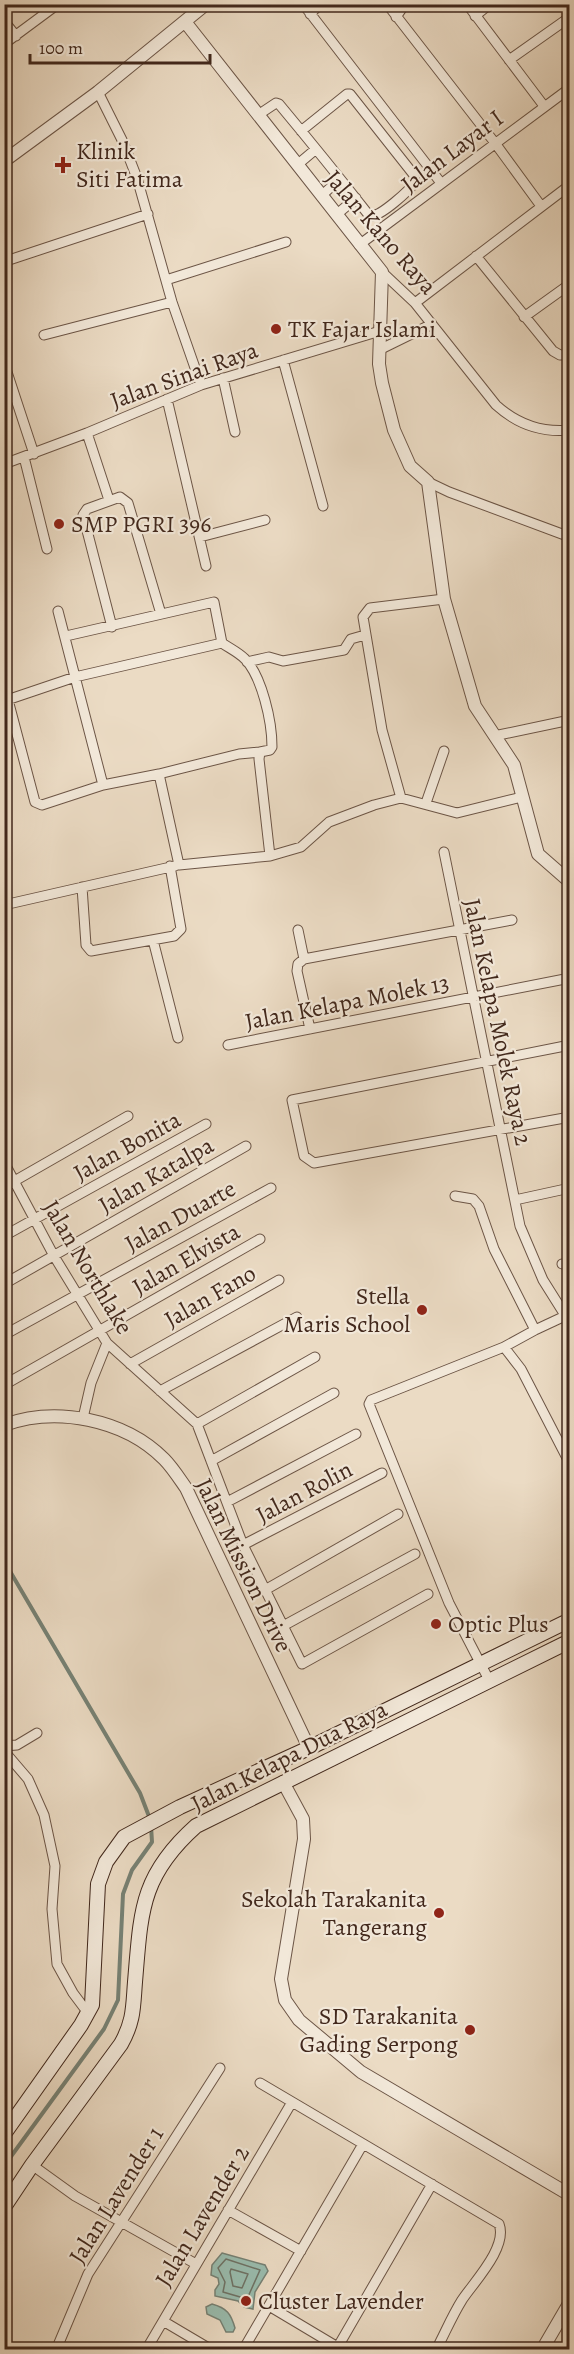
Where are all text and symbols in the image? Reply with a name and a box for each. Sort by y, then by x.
scale bar [30,27,210,65]
text: 100 m [39,36,83,60]
street label: Jalan Layar I [394,102,510,200]
place label: Klinik Siti Fatima [76,135,184,195]
marker: Klinik Siti Fatima [54,156,72,174]
street label: Jalan Kano Raya [318,163,445,302]
place label: TK Fajar Islami [288,313,436,345]
marker: TK Fajar Islami [269,322,283,336]
street label: Jalan Sinai Raya [106,333,263,417]
place label: SMP PGRI 396 [71,508,211,540]
marker: SMP PGRI 396 [52,517,66,531]
street label: Jalan Kelapa Molek Raya 2 [456,896,540,1148]
street label: Jalan Kelapa Molek 13 [242,967,452,1037]
street label: Jalan Bonita [67,1103,187,1189]
street label: Jalan Katalpa [93,1129,220,1221]
street label: Jalan Duarte [119,1172,241,1260]
street label: Jalan Northlake [35,1194,141,1340]
street label: Jalan Elvista [126,1215,246,1303]
street label: Jalan Fano [158,1257,262,1335]
place label: Stella Maris School [283,1280,411,1340]
marker: Stella Maris School [415,1303,429,1317]
street label: Jalan Rolin [250,1453,358,1531]
street label: Jalan Mission Drive [188,1473,300,1657]
place label: Optic Plus [448,1608,549,1640]
marker: Optic Plus [429,1617,443,1631]
street label: Jalan Kelapa Dua Raya [185,1692,393,1819]
place label: Sekolah Tarakanita Tangerang [241,1883,428,1943]
marker: Sekolah Tarakanita Tangerang [432,1906,446,1920]
place label: SD Tarakanita Gading Serpong [299,2000,459,2060]
marker: SD Tarakanita Gading Serpong [463,2023,477,2037]
street label: Jalan Lavender 1 [61,2120,171,2270]
street label: Jalan Lavender 2 [147,2139,257,2293]
place label: Cluster Lavender [258,2285,424,2317]
marker: Cluster Lavender [239,2294,253,2308]

